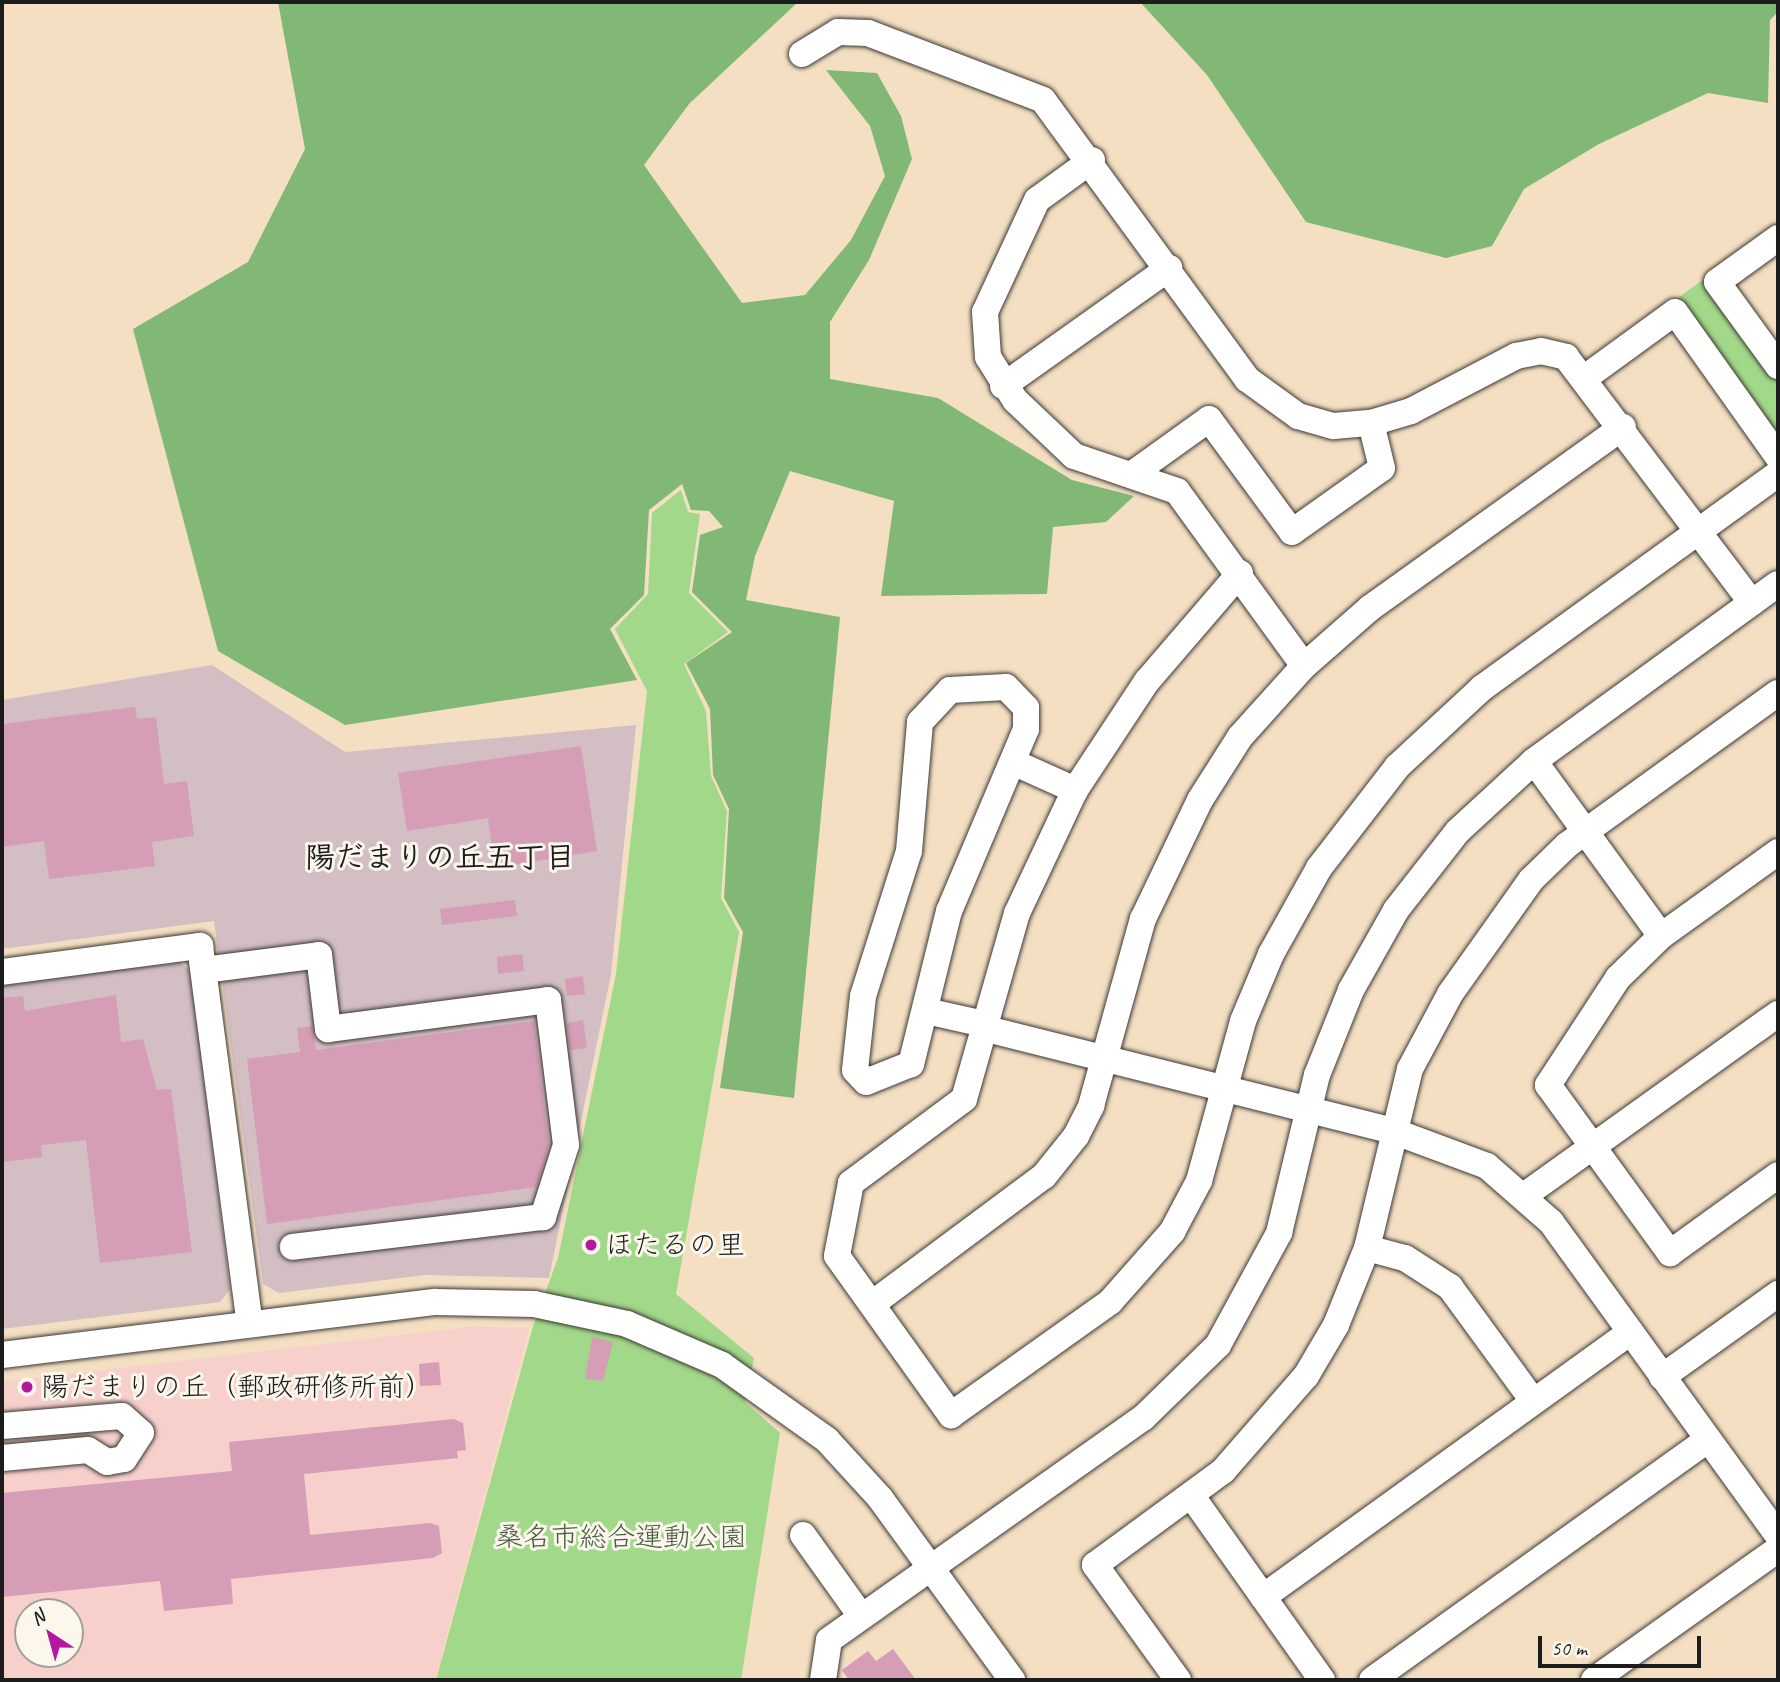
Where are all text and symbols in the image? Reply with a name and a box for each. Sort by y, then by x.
district label: 陽だまりの丘五丁目 [305,839,575,875]
place label: ほたるの里 [605,1228,745,1262]
marker: ほたるの里 [583,1237,599,1253]
place label: 陽だまりの丘（郵政研修所前） [41,1370,433,1404]
marker: 陽だまりの丘（郵政研修所前） [19,1379,35,1395]
park label: 桑名市総合運動公園 [495,1520,747,1554]
north arrow [14,1598,84,1668]
text: N [26,1604,50,1631]
scale bar [1542,1622,1705,1666]
text: 50 m [1551,1635,1587,1661]

